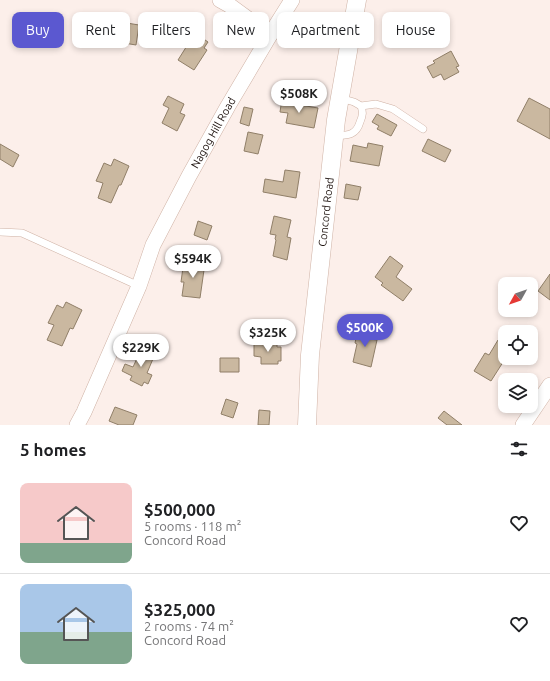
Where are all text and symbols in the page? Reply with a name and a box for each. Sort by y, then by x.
chip: Buy [12,12,64,48]
chip: Rent [72,12,130,48]
chip: Filters [138,12,205,48]
chip: New [213,12,269,48]
chip: Apartment [277,12,374,48]
chip: House [382,12,450,48]
pin: $508K [271,80,327,114]
text: $508K [280,86,318,100]
street label: Nagog Hill Road [189,95,238,170]
street label: Concord Road [316,177,336,247]
pin: $594K [165,245,221,279]
text: $594K [174,251,212,265]
north arrow [498,277,538,317]
map controls [498,277,538,413]
pin: $500K [337,314,393,348]
pin: $325K [240,319,296,353]
text: $500K [346,320,384,334]
text: $325K [249,325,287,339]
button: locate [498,325,538,365]
pin: $229K [113,334,169,368]
text: $229K [122,340,160,354]
button: layers [498,373,538,413]
icon: filters [508,438,530,460]
text: 5 homes [20,440,86,459]
icon: home [52,499,100,547]
text: $500,000 [144,500,215,519]
icon: heart [508,512,530,534]
text: 5 rooms · 118 m² [144,519,241,533]
text: Concord Road [144,533,226,547]
icon: home [52,600,100,648]
text: $325,000 [144,600,215,619]
icon: heart [508,613,530,635]
text: 2 rooms · 74 m² [144,619,234,633]
text: Concord Road [144,633,226,647]

